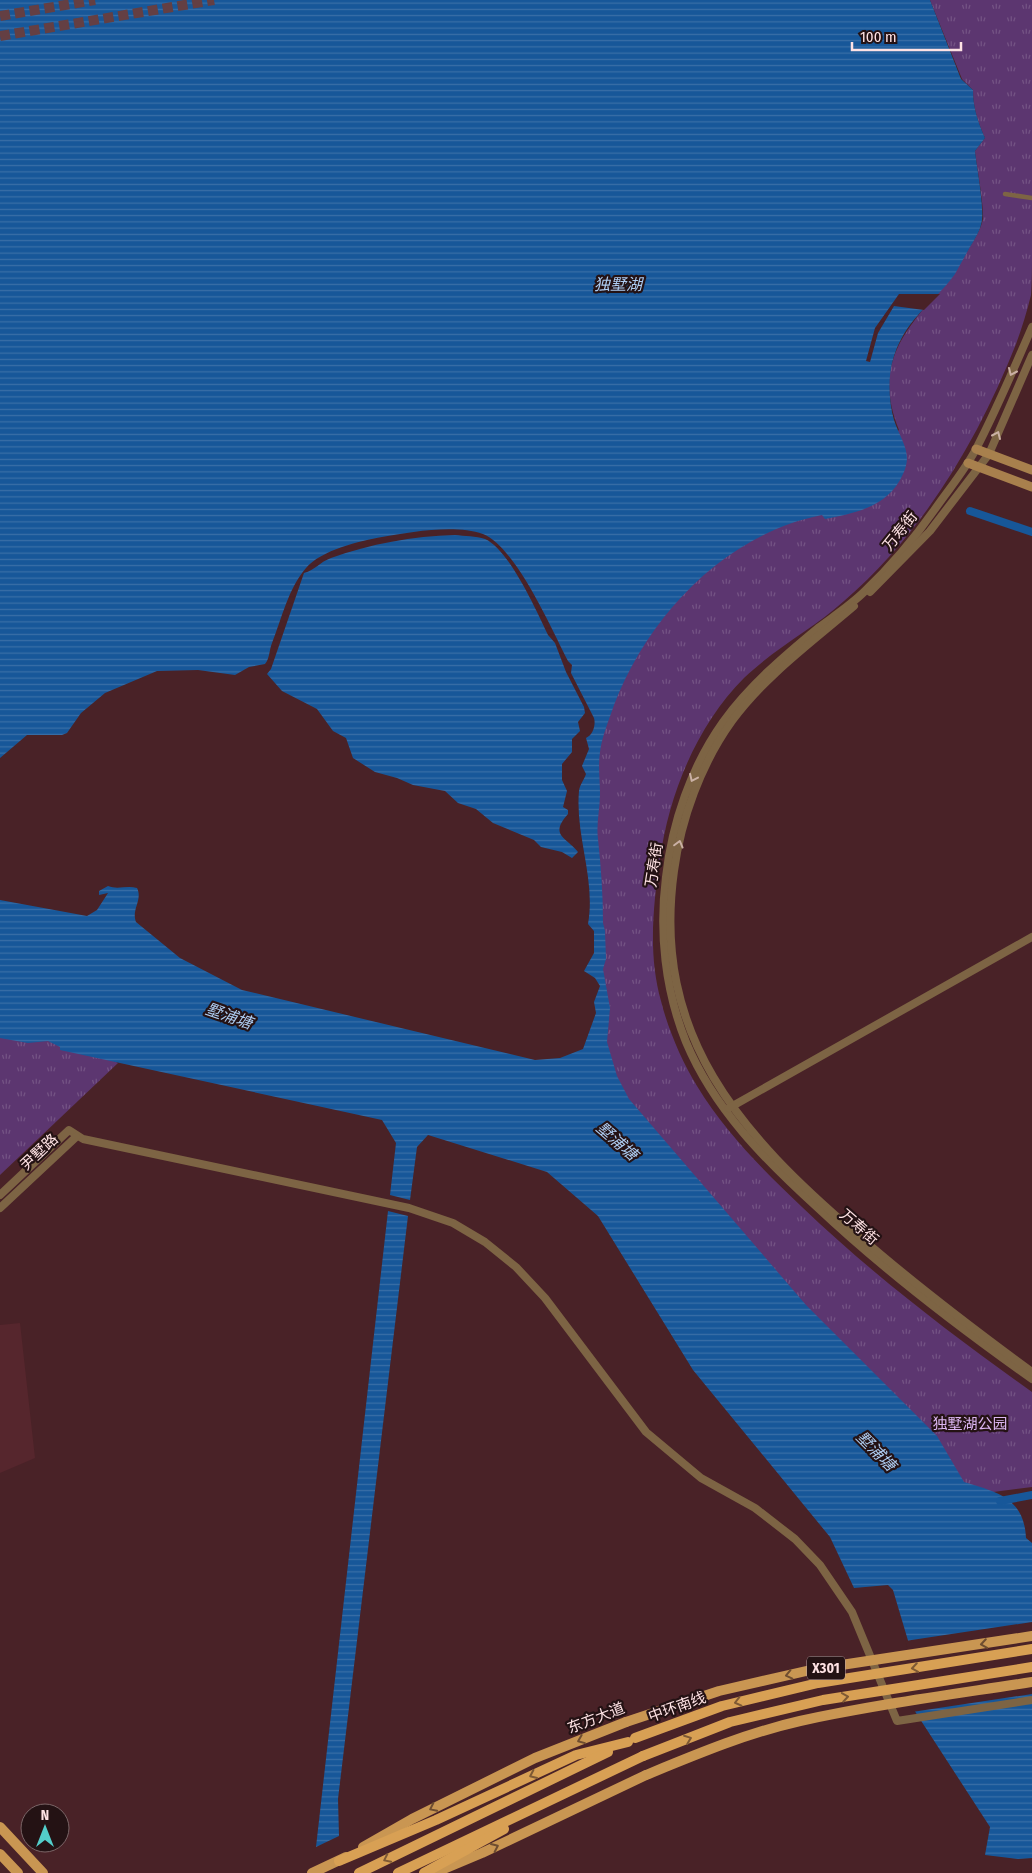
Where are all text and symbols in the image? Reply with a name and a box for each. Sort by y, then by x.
scale bar [852,20,961,52]
text: 100 m [860,28,897,46]
water label: 独墅湖 [594,275,645,294]
one-way arrow [1008,367,1019,376]
one-way arrow [991,431,1002,440]
street label: 万寿街 [879,508,921,554]
one-way arrow [689,773,699,782]
street label: 万寿街 [642,841,666,889]
one-way arrow [673,841,683,849]
water label: 墅浦塘 [203,999,258,1034]
water label: 墅浦塘 [593,1118,644,1166]
street label: 尹墅路 [16,1130,62,1174]
street label: 万寿街 [836,1205,882,1249]
park label: 独墅湖公园 [932,1415,1008,1433]
water label: 墅浦塘 [852,1427,902,1477]
one-way arrow [979,1638,988,1648]
road number: X301 [807,1656,845,1680]
one-way arrow [910,1663,919,1673]
one-way arrow [784,1669,793,1680]
street label: 中环南线 [646,1688,708,1726]
one-way arrow [840,1692,849,1702]
one-way arrow [734,1696,743,1707]
street label: 东方大道 [565,1699,627,1737]
one-way arrow [577,1734,586,1745]
one-way arrow [683,1735,692,1745]
one-way arrow [529,1769,538,1779]
one-way arrow [430,1802,439,1812]
north arrow [20,1803,70,1853]
text: N [41,1807,49,1824]
one-way arrow [490,1843,499,1853]
one-way arrow [383,1853,392,1863]

